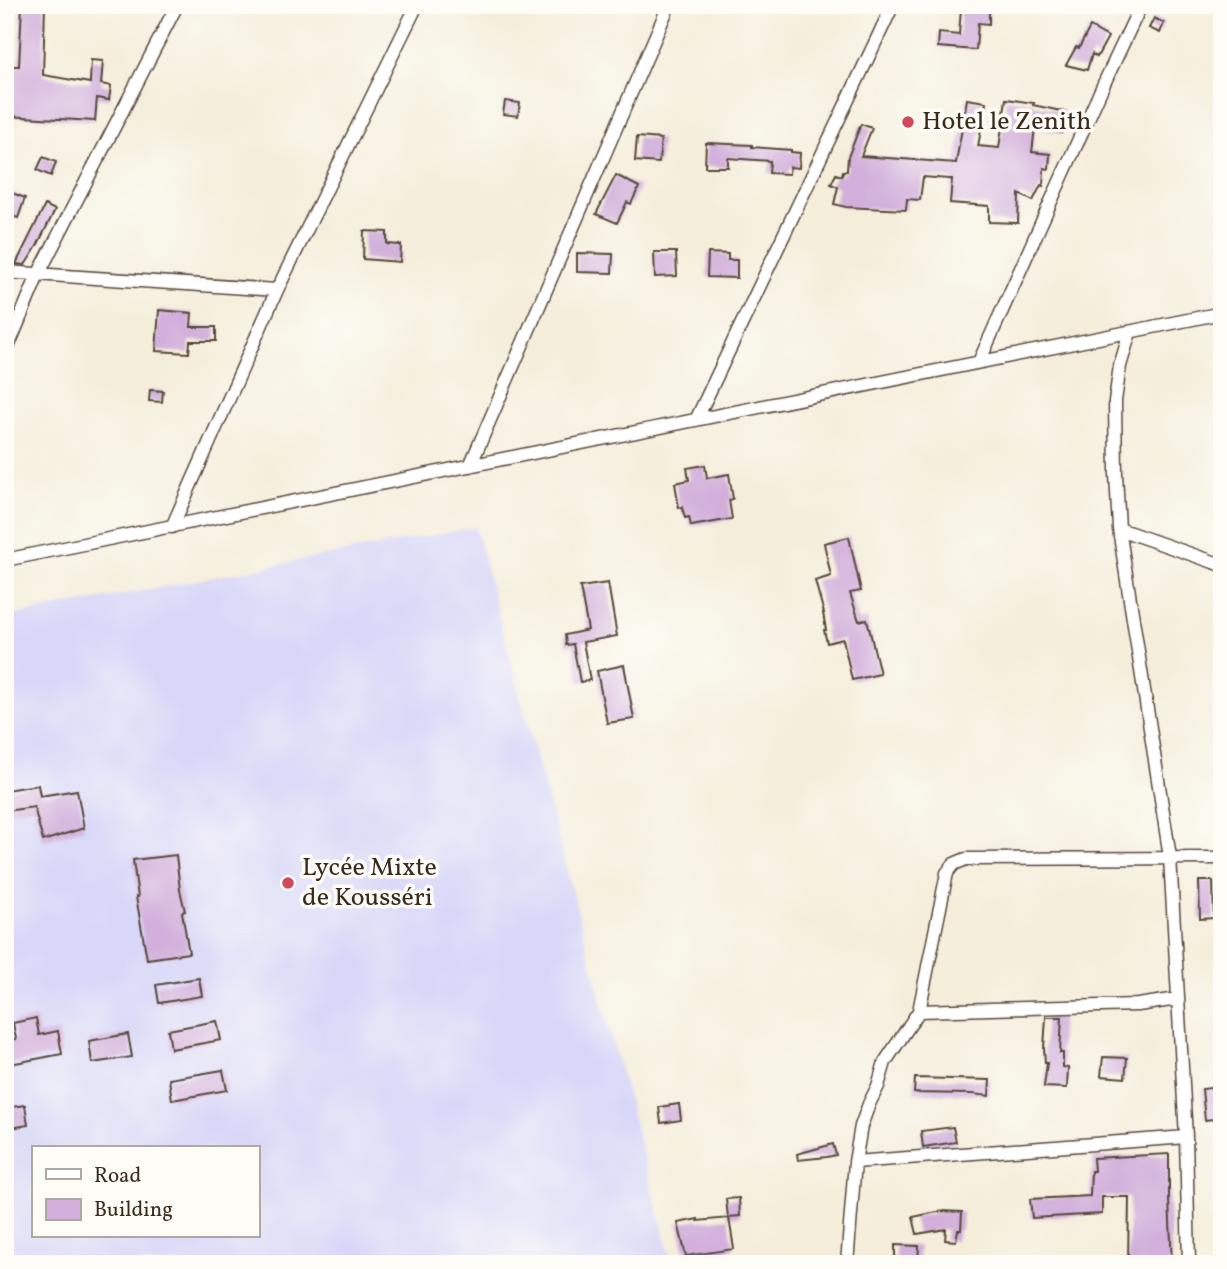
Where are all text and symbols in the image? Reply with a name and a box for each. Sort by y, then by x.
place label: Hotel le Zenith [922,104,1092,140]
marker: Hotel le Zenith [900,114,916,130]
place label: Lycée Mixte de Kousséri [302,850,437,916]
marker: Lycée Mixte de Kousséri [280,875,296,891]
legend [32,1146,259,1238]
text: Road [94,1162,141,1191]
text: Building [94,1196,173,1225]

